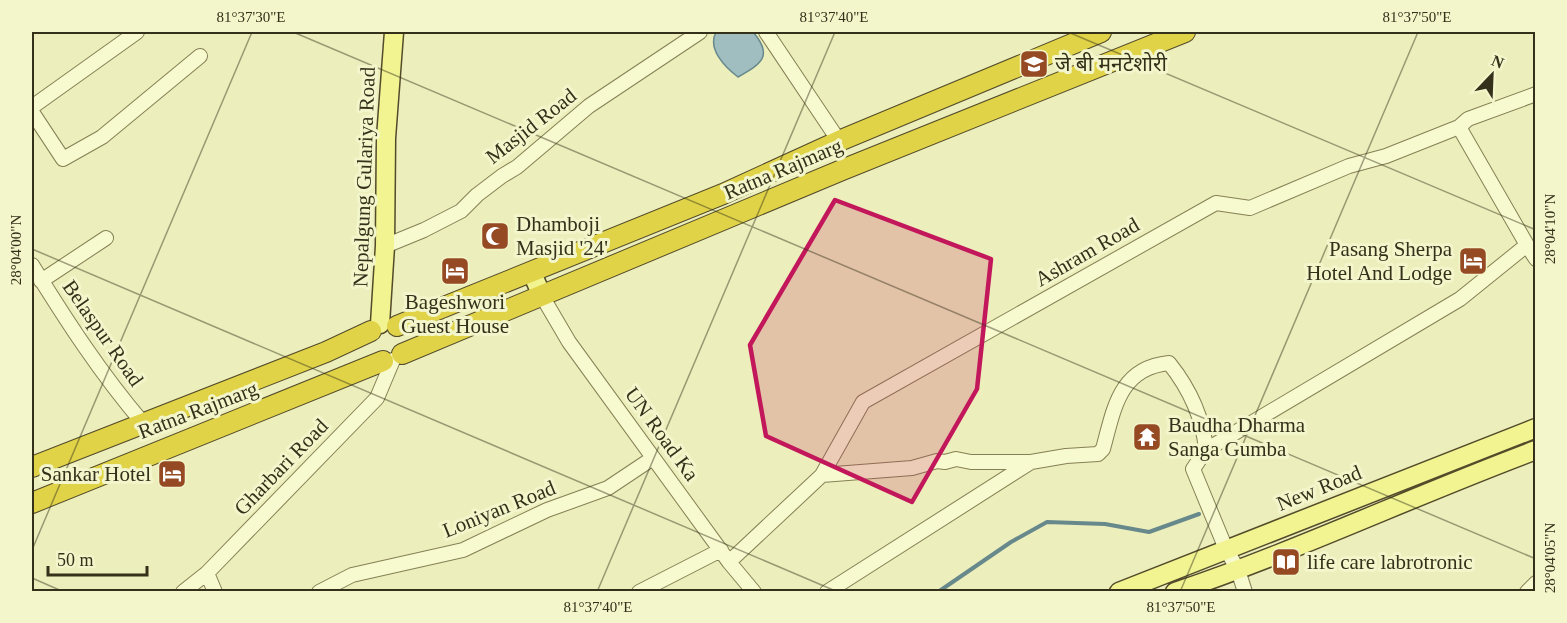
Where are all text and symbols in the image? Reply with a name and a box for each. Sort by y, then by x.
text: 81°37'30"E [217,9,286,25]
text: 81°37'40"E [800,9,869,25]
text: 81°37'50"E [1383,9,1452,25]
north arrow [1462,45,1522,105]
school or university icon: जे बी मनटेशोरी [1018,48,1050,80]
place label: जे बी मनटेशोरी [1055,52,1168,76]
text: N [1489,52,1507,72]
street label: Nepalgung Gulariya Road [348,66,380,288]
street label: Masjid Road [481,83,581,169]
street label: Ratna Rajmarg [720,133,846,205]
text: 28°04'10"N [1542,194,1558,264]
place label: Dhamboji Masjid '24' [516,212,608,260]
street label: Ashram Road [1031,212,1144,291]
text: 28°04'00"N [8,215,24,285]
mosque icon: Dhamboji Masjid '24' [479,220,511,252]
place label: Pasang Sherpa Hotel And Lodge [1306,237,1453,285]
hotel icon: Pasang Sherpa Hotel And Lodge [1457,245,1489,277]
hotel icon: Bageshwori Guest House [439,255,471,287]
street label: Belaspur Road [58,275,149,391]
place label: Bageshwori Guest House [401,290,509,338]
street label: Ratna Rajmarg [135,376,262,444]
street label: UN Road Ka [620,383,704,486]
place label: Baudha Dharma Sanga Gumba [1168,413,1306,461]
street label: Gharbari Road [229,414,333,520]
temple icon: Baudha Dharma Sanga Gumba [1131,421,1163,453]
hotel icon: Sankar Hotel [156,458,188,490]
street label: New Road [1273,460,1365,516]
place label: Sankar Hotel [41,462,151,486]
street label: Loniyan Road [439,475,559,543]
text: 28°04'05"N [1542,523,1558,593]
scale bar [48,539,147,577]
library icon: life care labrotronic [1270,546,1302,578]
text: 50 m [57,550,94,570]
place label: life care labrotronic [1307,550,1473,574]
text: 81°37'40"E [564,599,633,615]
text: 81°37'50"E [1147,599,1216,615]

